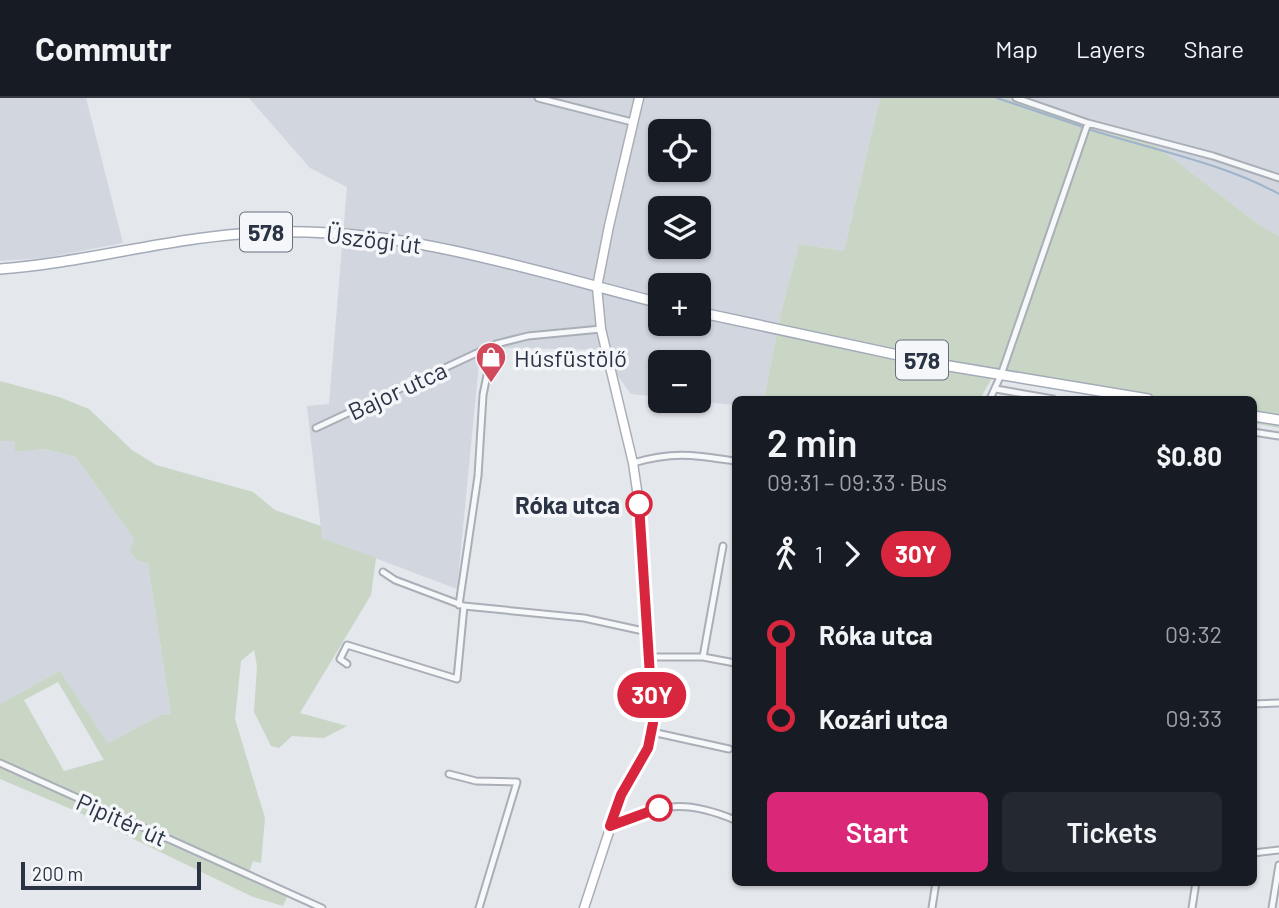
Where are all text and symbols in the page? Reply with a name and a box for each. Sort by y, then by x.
text: Commutr [35,28,172,68]
text: Map [995,34,1038,63]
text: Layers [1076,34,1145,63]
text: Share [1183,34,1244,63]
map controls [648,119,711,413]
button: locate [648,119,711,182]
button: layers [648,196,711,259]
road number: 578 [240,212,292,252]
street label: Üszögi út [325,219,423,259]
button: + [648,273,711,336]
shop icon: Húsfüstölő [474,340,508,384]
road number: 578 [896,341,948,380]
place label: Húsfüstölő [514,343,627,372]
button: − [648,350,711,413]
street label: Bajor utca [343,355,451,425]
text: 2 min [767,419,857,465]
text: $0.80 [1156,440,1222,471]
text: 09:31 – 09:33 · Bus [767,468,947,496]
place label: Róka utca [515,490,620,519]
marker: Róka utca [626,491,652,517]
icon: walk [767,535,805,573]
icon: forward [833,535,871,573]
text: 30Y [895,539,937,568]
text: 1 [815,540,823,568]
text: Róka utca [819,619,933,650]
text: 09:32 [1165,620,1222,648]
line badge: 30Y [612,672,692,718]
text: 30Y [631,680,673,709]
text: Kozári utca [819,703,948,734]
text: 09:33 [1166,704,1222,732]
street label: Pipitér út [72,786,172,852]
button: Start [767,792,988,872]
button: Tickets [1002,792,1222,872]
unlabelled marker [646,795,672,821]
scale bar [21,859,201,891]
text: 200 m [32,862,83,885]

